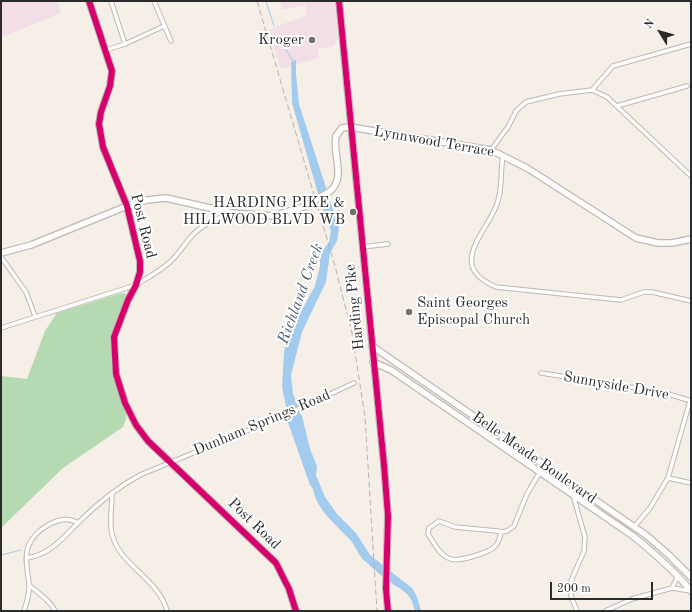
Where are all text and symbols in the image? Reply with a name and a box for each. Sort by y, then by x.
north arrow [640,12,680,52]
text: N [643,18,657,31]
place label: Kroger [258,31,304,49]
marker: Kroger [307,35,317,45]
street label: Lynnwood Terrace [372,123,496,161]
street label: Post Road [126,192,160,260]
place label: HARDING PIKE & HILLWOOD BLVD WB [183,194,345,229]
marker: HARDING PIKE & HILLWOOD BLVD WB [348,207,358,217]
water label: Richland Creek [274,241,328,347]
street label: Harding Pike [342,263,368,351]
place label: Saint Georges Episcopal Church [417,294,530,329]
marker: Saint Georges Episcopal Church [404,307,414,317]
street label: Sunnyside Drive [562,368,670,404]
street label: Dunham Springs Road [191,386,333,460]
street label: Belle Meade Boulevard [468,408,600,508]
street label: Post Road [224,495,284,553]
scale bar [552,574,655,600]
text: 200 m [557,583,591,595]

